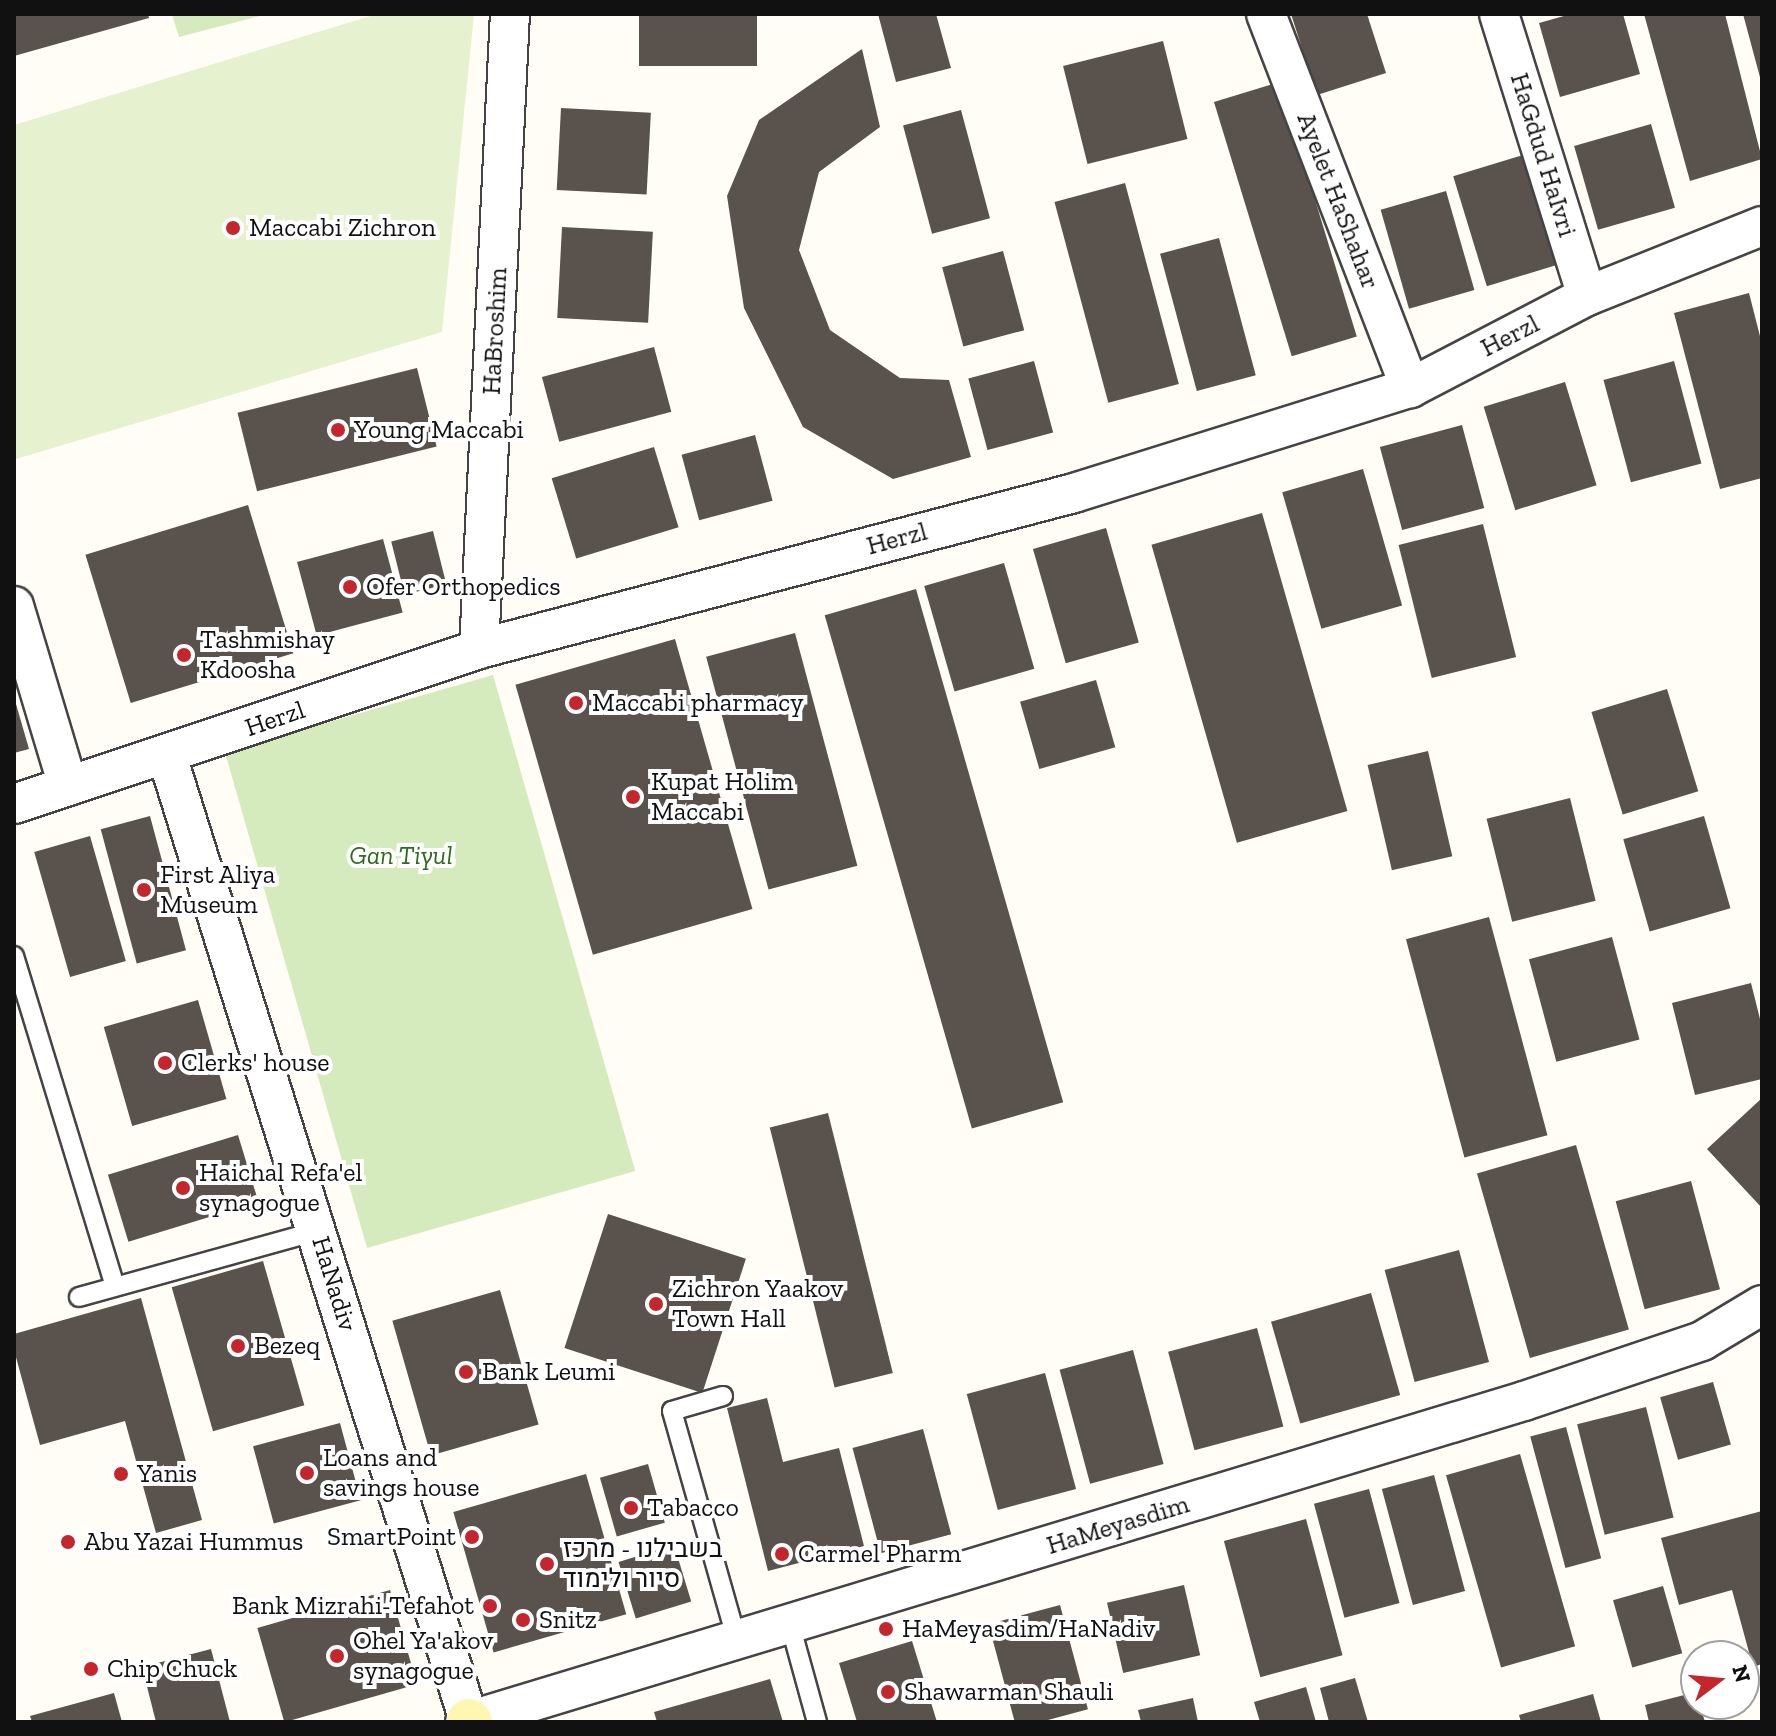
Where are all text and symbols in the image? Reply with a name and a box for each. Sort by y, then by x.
street label: HaGdud HaIvri [1503,69,1583,241]
street label: Ayelet HaShahar [1290,108,1386,294]
place label: Maccabi Zichron [249,212,436,244]
marker: Maccabi Zichron [224,219,242,237]
street label: HaBroshim [476,266,514,396]
street label: Herzl [1476,308,1544,364]
place label: Young Maccabi [354,414,524,446]
marker: Young Maccabi [329,421,347,439]
street label: Herzl [863,516,931,562]
place label: Ofer Orthopedics [366,571,561,603]
marker: Ofer Orthopedics [341,578,359,596]
place label: Tashmishay Kdoosha [200,624,335,686]
marker: Tashmishay Kdoosha [175,646,193,664]
place label: Maccabi pharmacy [592,687,804,719]
street label: Herzl [241,694,309,744]
marker: Maccabi pharmacy [567,694,585,712]
place label: Kupat Holim Maccabi [651,766,793,828]
marker: Kupat Holim Maccabi [622,786,644,808]
park label: Gan Tiyul [349,840,453,872]
place label: First Aliya Museum [160,859,276,920]
marker: First Aliya Museum [135,881,153,899]
place label: Clerks' house [181,1047,330,1079]
marker: Clerks' house [156,1054,174,1072]
place label: Haichal Refa'el synagogue [199,1157,362,1218]
marker: Haichal Refa'el synagogue [174,1179,192,1197]
street label: HaNadiv [305,1233,363,1335]
place label: Zichron Yaakov Town Hall [672,1273,844,1334]
marker: Zichron Yaakov Town Hall [647,1295,665,1313]
place label: Bezeq [254,1330,320,1362]
marker: Bezeq [229,1337,247,1355]
place label: Bank Leumi [482,1356,615,1388]
marker: Bank Leumi [457,1363,475,1381]
place label: Loans and savings house [323,1442,479,1504]
place label: Yanis [137,1458,197,1490]
marker: Loans and savings house [298,1464,316,1482]
marker: Yanis [112,1465,130,1483]
street label: HaMeyasdim [1043,1489,1193,1561]
place label: Tabacco [647,1492,739,1524]
marker: Tabacco [622,1499,640,1517]
place label: SmartPoint [327,1521,456,1553]
place label: Abu Yazai Hummus [84,1526,304,1558]
marker: SmartPoint [463,1528,481,1546]
marker: Abu Yazai Hummus [59,1533,77,1551]
place label: בשבילנו - מרכז סיור ולימוד [563,1533,723,1594]
place label: Carmel Pharm [798,1538,961,1570]
marker: Carmel Pharm [773,1545,791,1563]
marker: בשבילנו - מרכז סיור ולימוד [538,1555,556,1573]
place label: Bank Mizrahi-Tefahot [232,1590,474,1622]
marker: Bank Mizrahi-Tefahot [481,1597,499,1615]
place label: Snitz [539,1604,597,1636]
marker: Snitz [514,1611,532,1629]
place label: HaMeyasdim/HaNadiv [902,1613,1156,1645]
marker: HaMeyasdim/HaNadiv [877,1620,895,1638]
place label: Ohel Ya'akov synagogue [353,1625,494,1686]
north arrow [1680,1640,1760,1720]
marker: Ohel Ya'akov synagogue [328,1647,346,1665]
place label: Chip Chuck [107,1653,237,1685]
marker: Chip Chuck [82,1660,100,1678]
text: N [1726,1662,1757,1686]
place label: Shawarman Shauli [904,1676,1113,1708]
marker: Shawarman Shauli [879,1683,897,1701]

